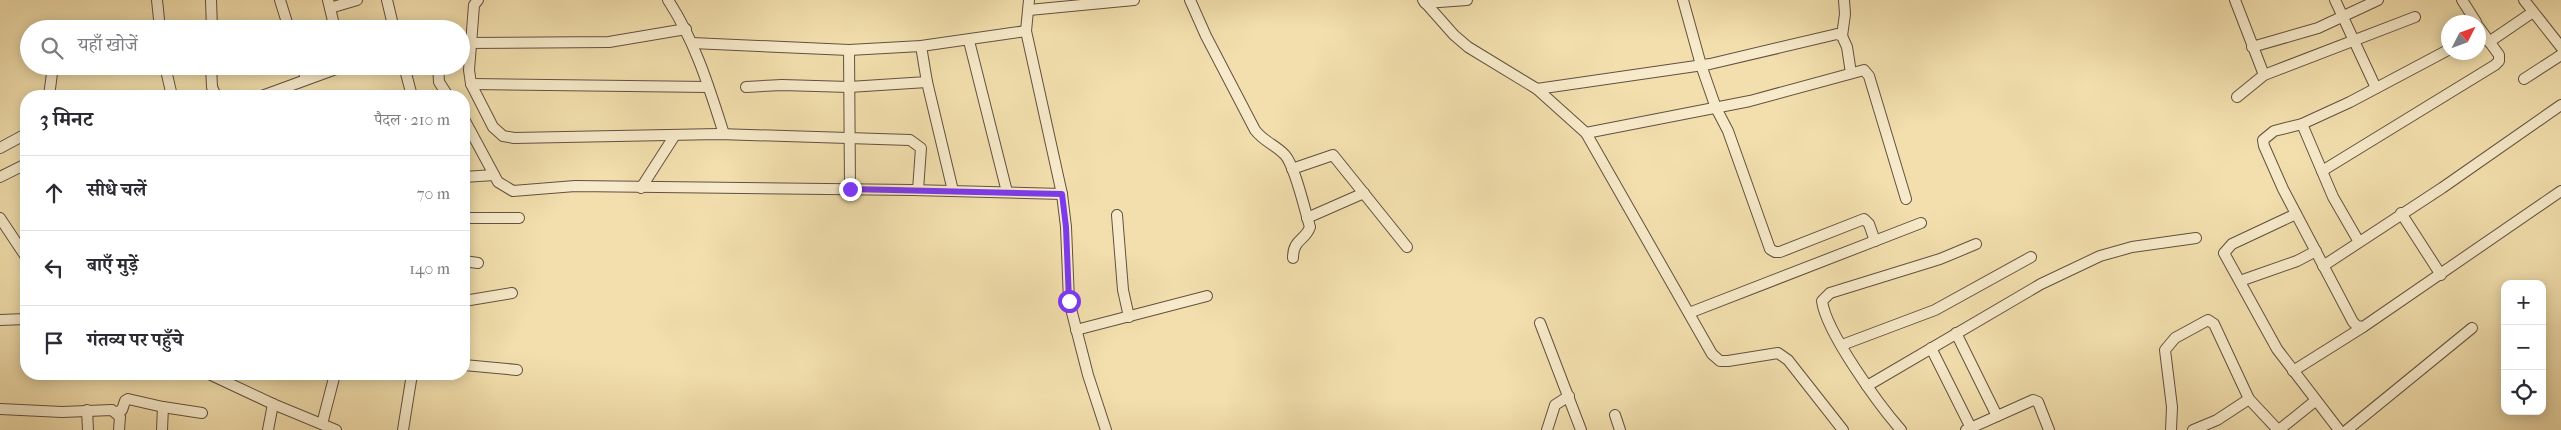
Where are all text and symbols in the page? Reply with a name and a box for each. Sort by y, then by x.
north arrow [2441,15,2486,60]
search box [20,20,470,75]
icon: search [38,34,66,62]
text: यहाँ खोजें [78,34,138,56]
text: 3 मिनट [40,107,93,131]
text: पैदल · 210 m [374,110,450,129]
route end [839,178,862,201]
icon: ahead [40,179,68,207]
text: सीधे चलें [87,179,146,201]
text: 70 m [417,184,450,203]
icon: left [40,254,68,282]
text: बाएँ मुड़ें [87,254,138,276]
text: 140 m [409,259,450,278]
map controls [2501,280,2546,415]
button: + [2501,280,2546,325]
route start [1058,290,1081,313]
button: − [2501,325,2546,370]
icon: arrive [40,329,68,357]
text: गंतव्य पर पहुँचे [87,329,183,351]
button: locate [2501,370,2546,415]

